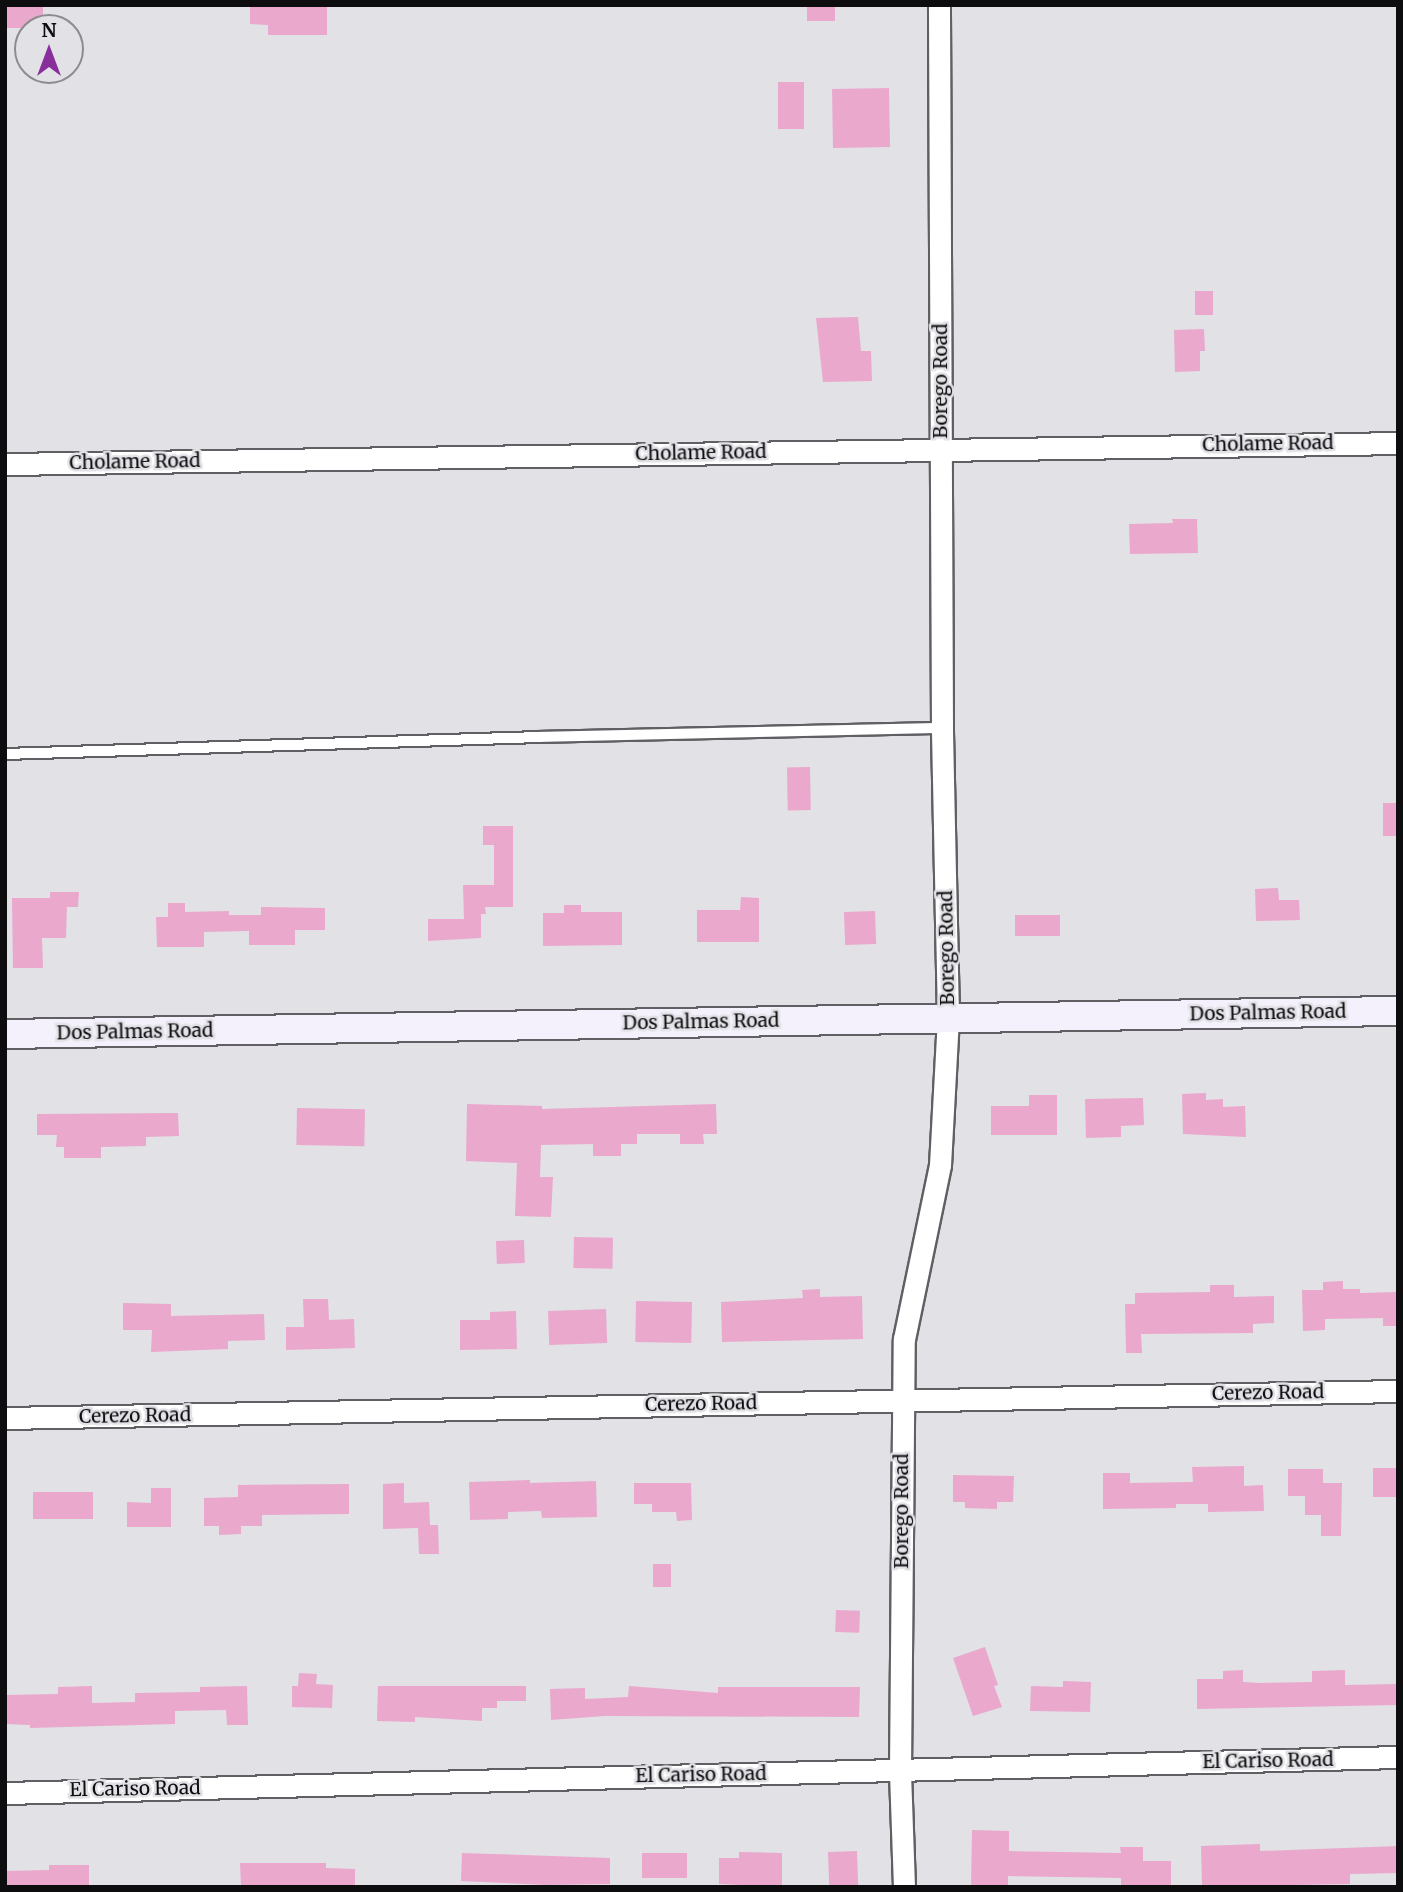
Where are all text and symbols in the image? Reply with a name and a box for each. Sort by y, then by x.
north arrow [14,14,84,84]
text: N [41,18,57,42]
street label: Borego Road [930,323,952,439]
street label: Cholame Road [1202,431,1334,457]
street label: Cholame Road [635,440,767,466]
street label: Cholame Road [69,449,201,475]
street label: Borego Road [935,890,959,1006]
street label: Dos Palmas Road [1189,1000,1347,1026]
street label: Dos Palmas Road [622,1009,780,1035]
street label: Dos Palmas Road [56,1019,214,1045]
street label: Cerezo Road [1212,1381,1324,1405]
street label: Cerezo Road [645,1392,757,1416]
street label: Cerezo Road [79,1404,191,1428]
street label: Borego Road [891,1453,913,1569]
street label: El Cariso Road [1202,1748,1334,1774]
street label: El Cariso Road [635,1762,767,1788]
street label: El Cariso Road [69,1776,201,1802]

